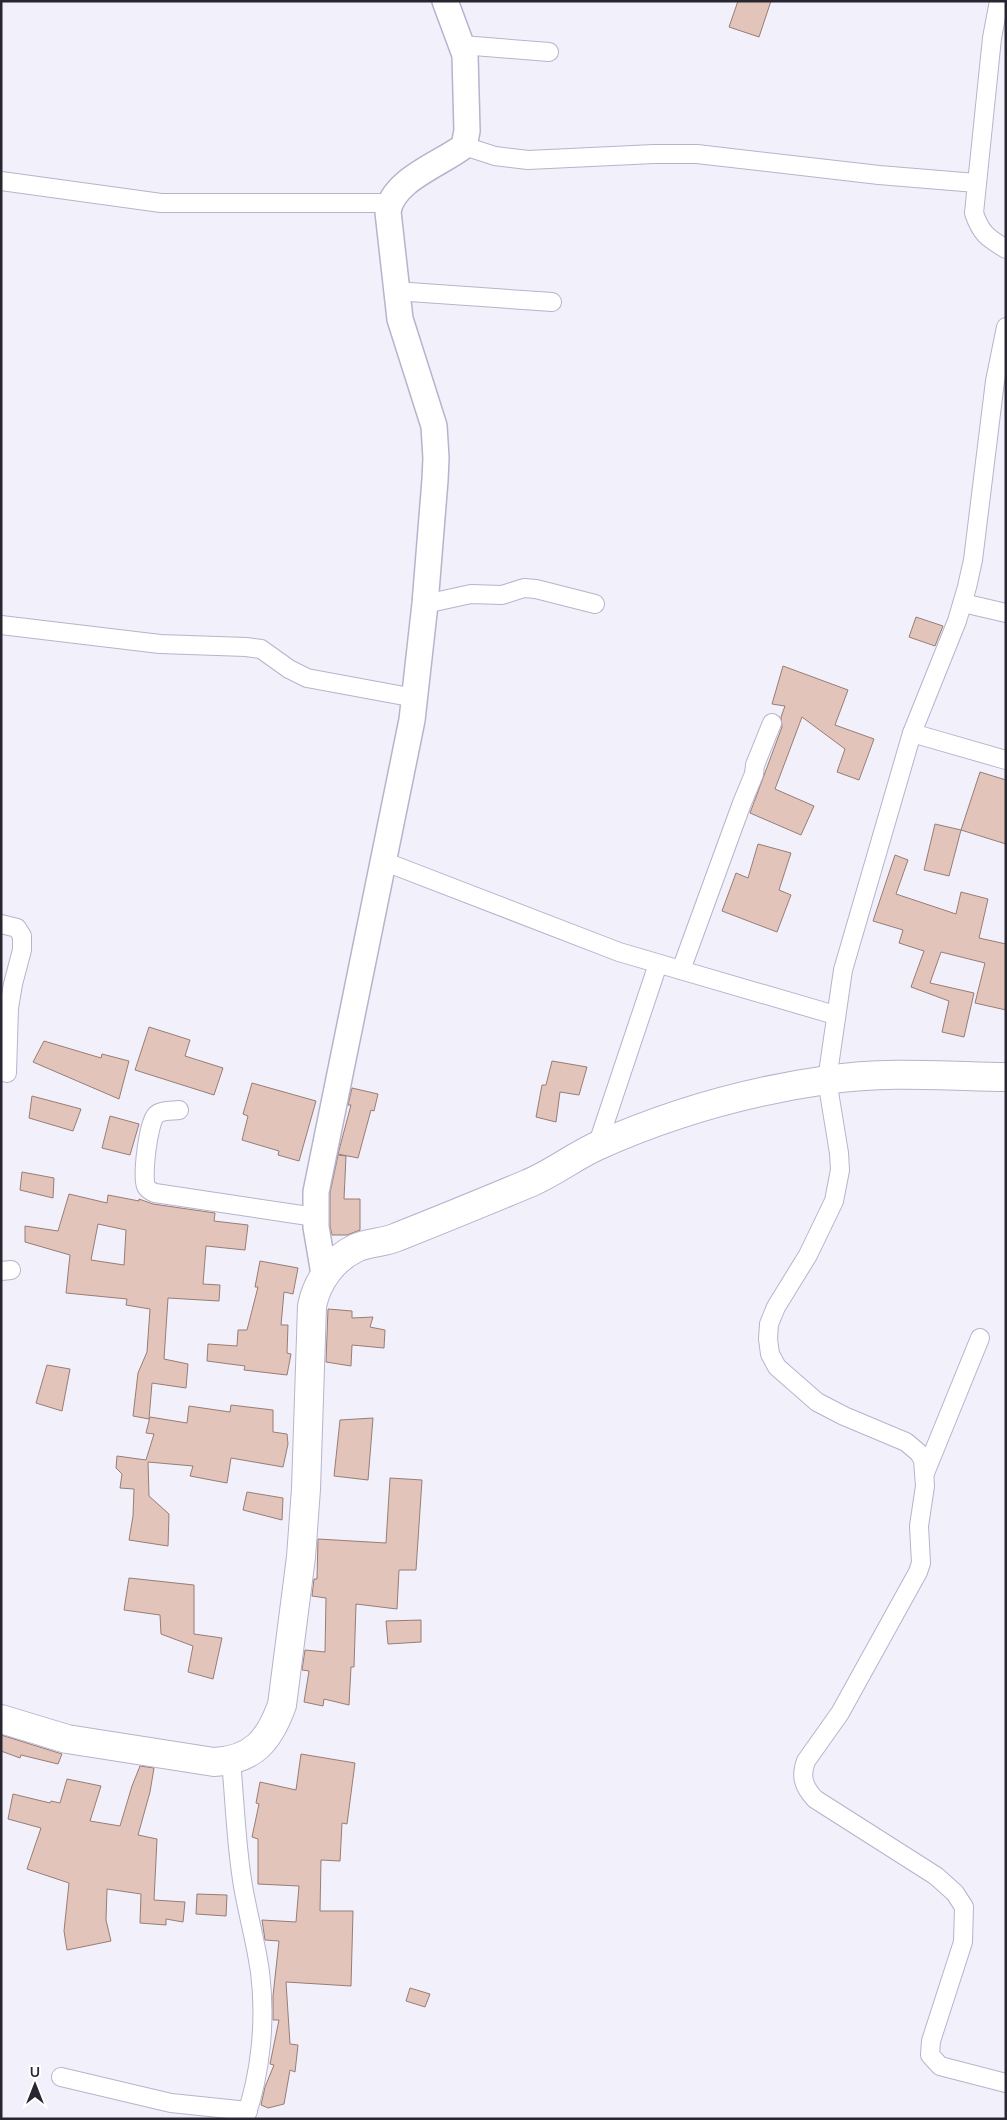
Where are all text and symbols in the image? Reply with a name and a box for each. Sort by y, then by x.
north arrow [10,2060,60,2110]
text: U [30,2063,40,2082]

